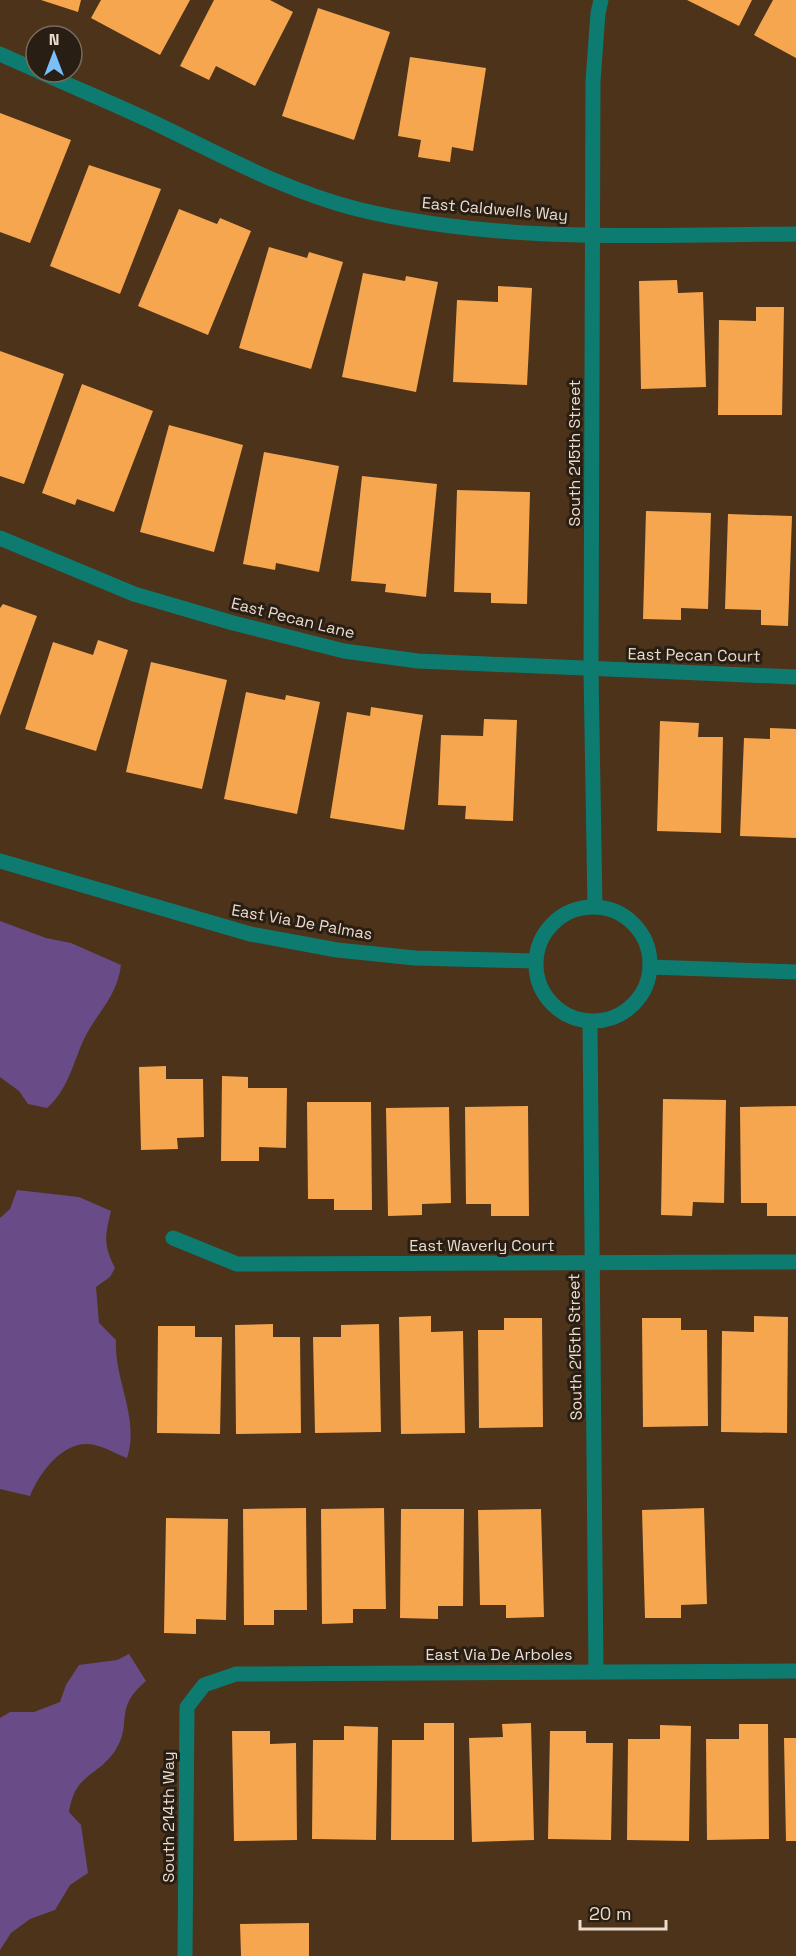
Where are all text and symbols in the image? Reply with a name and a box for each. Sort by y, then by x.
north arrow [24,24,84,84]
text: N [49,29,59,50]
street label: East Caldwells Way [421,192,569,226]
street label: South 215th Street [564,380,585,526]
street label: East Pecan Lane [229,592,357,644]
street label: East Pecan Court [627,643,761,667]
street label: East Via De Palmas [230,899,374,945]
street label: East Waverly Court [409,1235,555,1256]
street label: South 215th Street [563,1273,587,1421]
street label: East Via De Arboles [426,1644,572,1665]
street label: South 214th Way [158,1752,179,1882]
scale bar [580,1893,666,1931]
text: 20 m [589,1902,632,1925]

